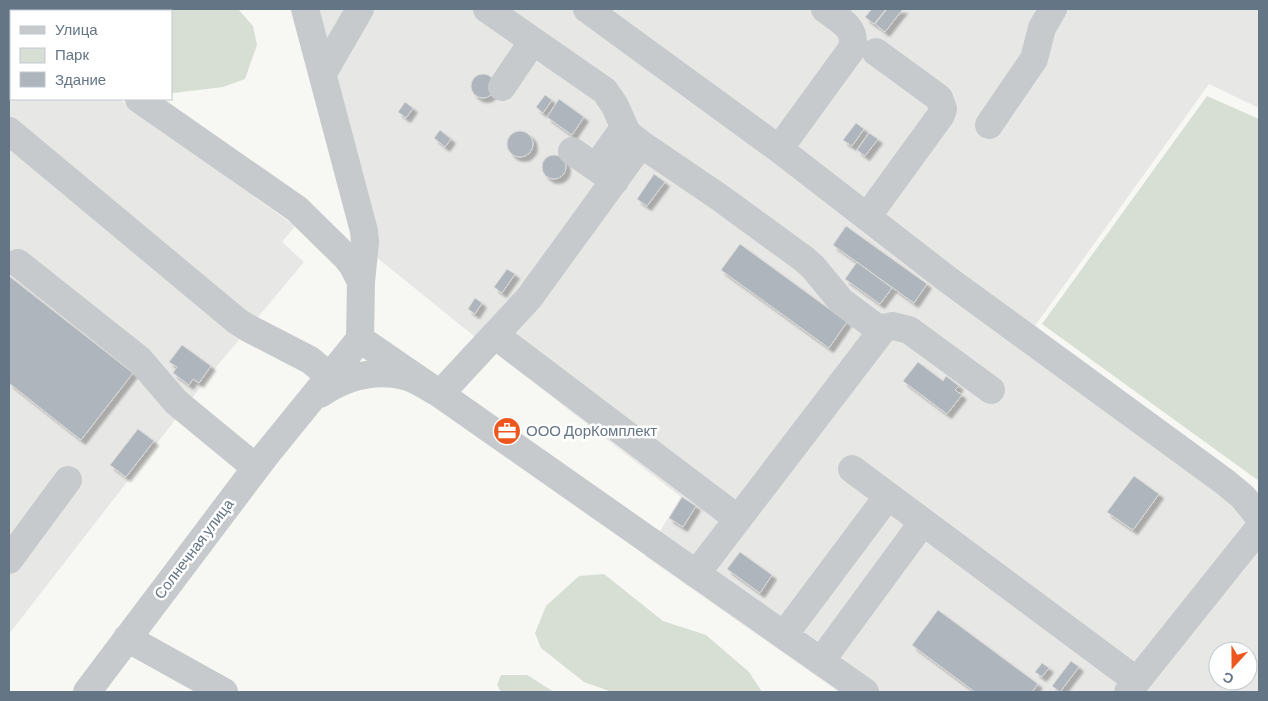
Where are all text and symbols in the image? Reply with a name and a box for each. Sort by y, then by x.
legend [10,10,172,100]
text: Улица [55,20,98,38]
text: Парк [55,45,89,63]
text: Здание [55,70,106,88]
office icon: ООО ДорКомплект [492,416,522,446]
place label: ООО ДорКомплект [526,421,657,439]
street label: Солнечная улица [150,494,237,602]
north arrow [1208,641,1258,691]
text: С [1220,669,1236,688]

